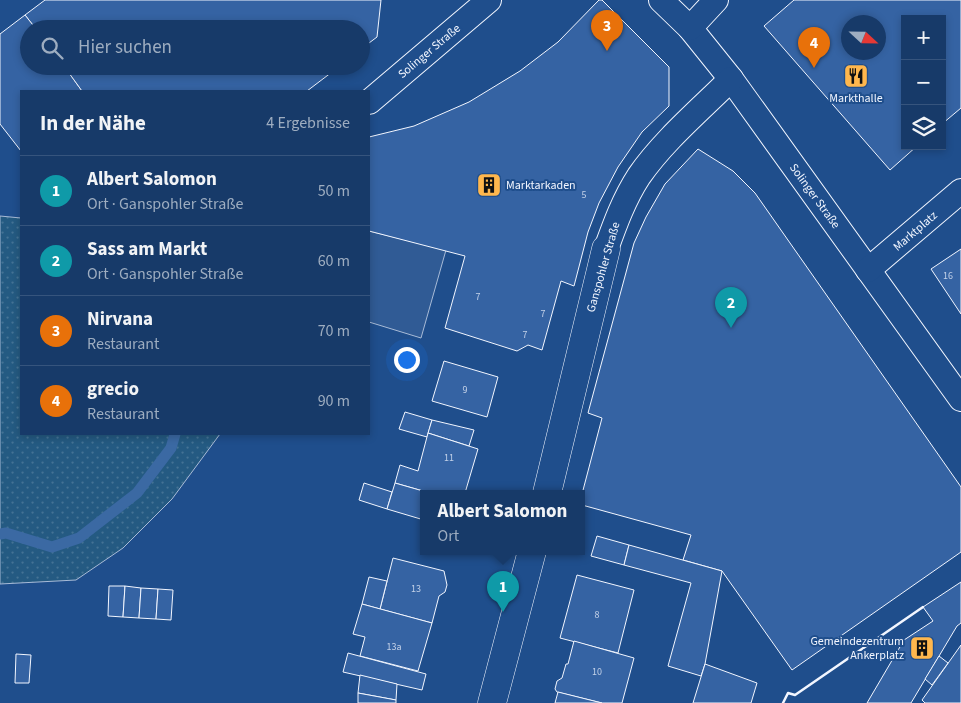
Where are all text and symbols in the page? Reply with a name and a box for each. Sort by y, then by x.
pin: 3 [591,10,623,51]
north arrow [841,15,886,60]
map controls [901,15,946,150]
button: + [901,15,946,60]
search box [20,20,370,75]
street label: Solinger Straße [394,20,464,83]
pin: 4 [798,27,830,68]
icon: search [38,34,66,62]
text: Hier suchen [78,34,172,61]
button: − [901,60,946,105]
restaurant icon: Markthalle [843,63,869,89]
place label: Markthalle [829,90,883,107]
button: layers [901,105,946,150]
text: In der Nähe [40,108,146,138]
text: 4 Ergebnisse [266,112,350,134]
street label: Solinger Straße [785,160,844,232]
text: Albert Salomon [87,166,217,193]
building icon: Marktarkaden [476,172,502,198]
place label: Marktarkaden [506,177,576,194]
text: 1 [52,180,60,202]
text: 50 m [318,180,350,202]
house number: 5 [582,188,587,202]
text: Ort · Ganspohler Straße [87,193,243,215]
street label: Marktplatz [890,207,941,255]
street label: Ganspohler Straße [582,220,625,314]
text: Sass am Markt [87,236,207,263]
text: 2 [52,250,60,272]
text: 60 m [318,250,350,272]
text: Ort · Ganspohler Straße [87,263,243,285]
house number: 16 [943,269,953,283]
pin: 2 [715,287,747,328]
house number: 7 [476,290,481,304]
text: Nirvana [87,306,153,333]
house number: 7 [541,307,546,321]
text: 3 [52,320,60,342]
text: 70 m [318,320,350,342]
house number: 7 [523,328,528,342]
text: Restaurant [87,333,160,355]
your location [394,347,420,373]
text: grecio [87,376,139,403]
house number: 9 [463,383,468,397]
text: 4 [52,390,60,412]
text: 90 m [318,390,350,412]
text: Restaurant [87,403,160,425]
house number: 11 [444,451,454,465]
popup [420,490,585,555]
text: Albert Salomon [438,498,567,525]
text: Ort [438,525,459,547]
pin: 1 [487,571,519,612]
house number: 13 [411,582,421,596]
house number: 8 [595,608,600,622]
place label: Gemeindezentrum Ankerplatz [810,633,904,664]
building icon: Gemeindezentrum Ankerplatz [909,635,935,661]
house number: 13a [387,640,401,654]
house number: 10 [592,665,602,679]

